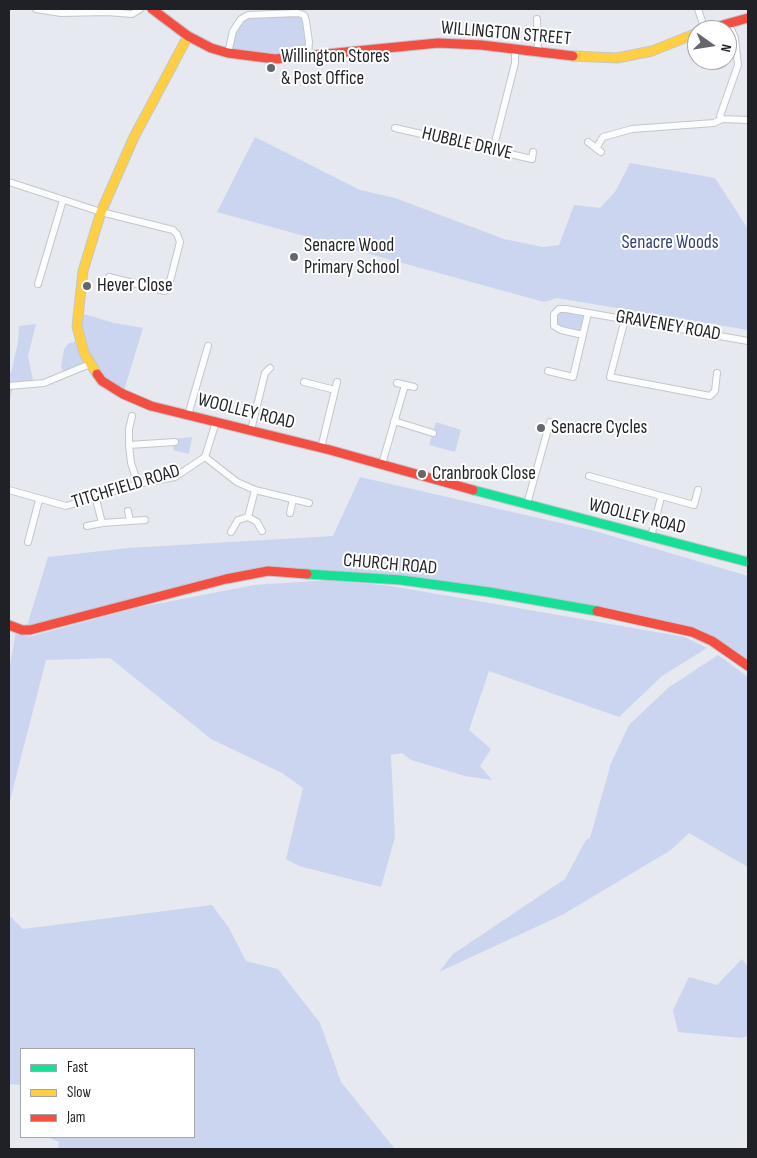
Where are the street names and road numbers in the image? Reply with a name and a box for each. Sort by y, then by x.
street label: WILLINGTON STREET [440,17,572,51]
street label: HUBBLE DRIVE [420,123,514,165]
street label: GRAVENEY ROAD [614,306,722,346]
street label: WOOLLEY ROAD [195,389,297,435]
street label: TITCHFIELD ROAD [69,460,183,514]
street label: WOOLLEY ROAD [586,494,688,540]
street label: CHURCH ROAD [342,550,438,580]

